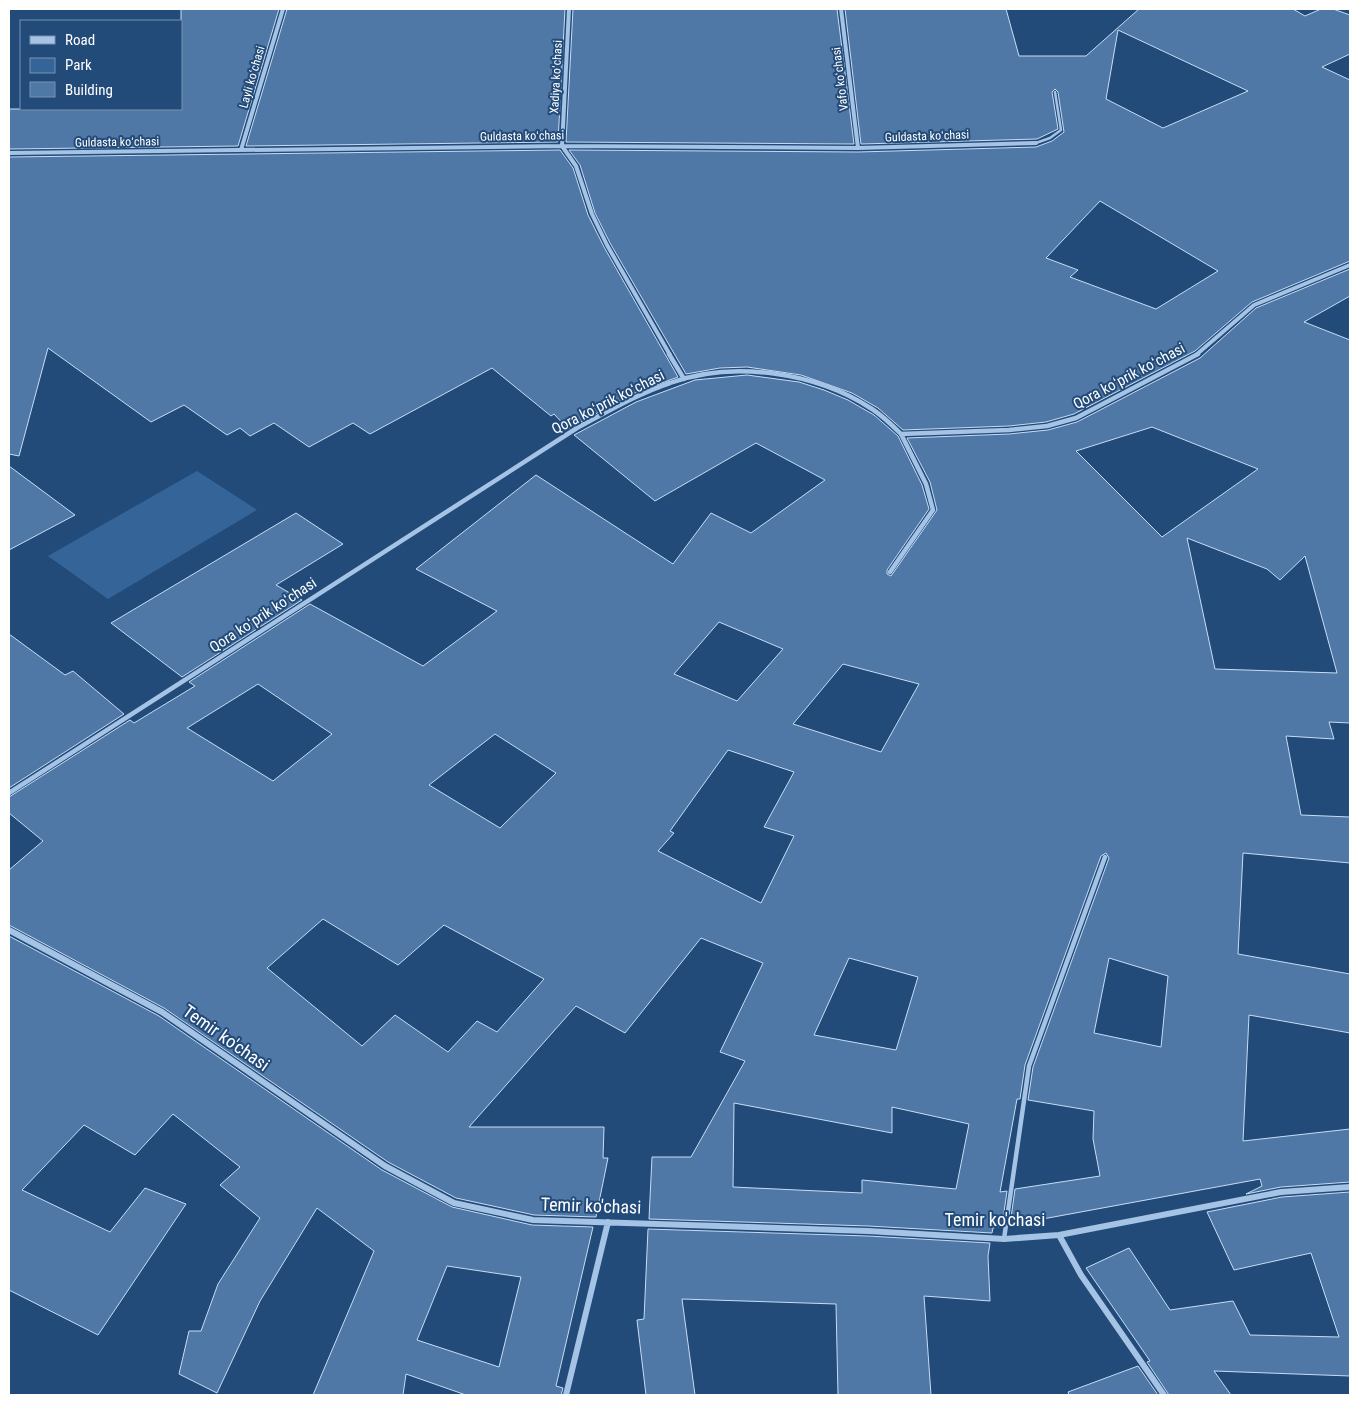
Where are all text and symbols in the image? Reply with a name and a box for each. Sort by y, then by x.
legend [20,20,182,110]
text: Road [65,31,95,49]
street label: Xadiya koʻchasi [547,40,565,114]
street label: Layli koʻchasi [236,44,268,110]
street label: Vafo koʻchasi [829,46,851,112]
text: Park [65,56,92,74]
text: Building [65,81,113,99]
street label: Guldasta koʻchasi [480,128,564,144]
street label: Guldasta koʻchasi [885,128,969,144]
street label: Guldasta koʻchasi [75,134,159,150]
street label: Qora koʻprik koʻchasi [1070,339,1188,413]
street label: Qora koʻprik koʻchasi [549,366,667,438]
street label: Qora koʻprik koʻchasi [206,574,320,656]
street label: Temir ko'chasi [179,1000,274,1075]
street label: Temir ko'chasi [540,1193,642,1218]
street label: Temir ko'chasi [945,1209,1045,1230]

